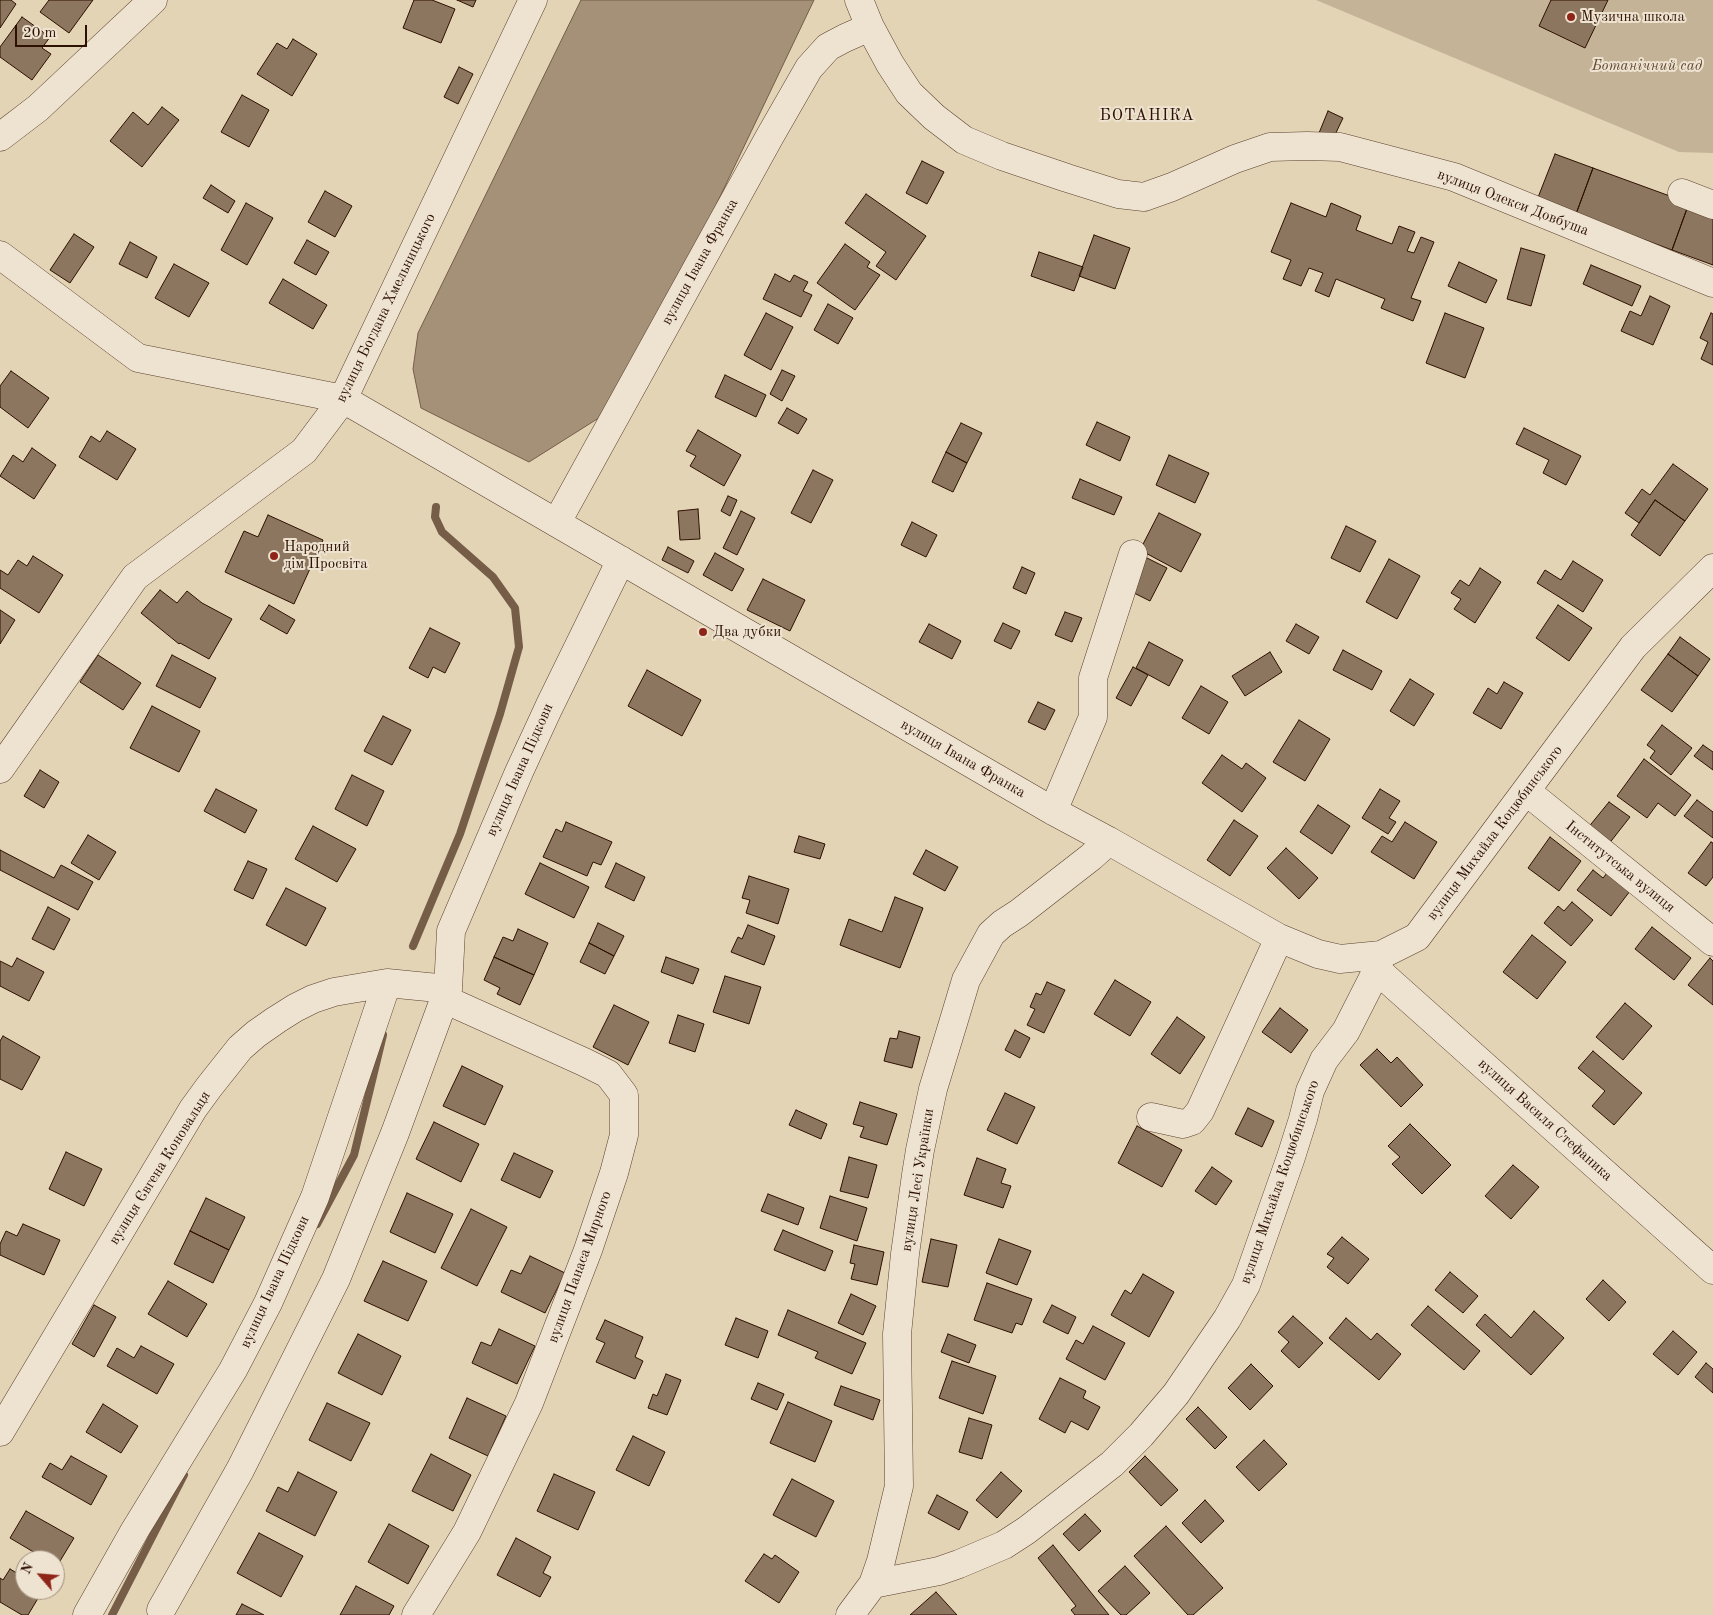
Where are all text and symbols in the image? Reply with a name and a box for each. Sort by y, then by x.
place label: Музична школа [1581,8,1685,26]
marker: Музична школа [1565,11,1577,23]
scale bar [18,15,90,47]
text: 20 m [23,26,57,41]
park label: Ботанічний сад [1592,57,1702,75]
district label: БОТАНІКА [1098,106,1196,126]
street label: вулиця Олекси Довбуша [1435,166,1591,240]
street label: вулиця Івана Франка [658,196,742,328]
street label: вулиця Богдана Хмельницького [332,210,440,406]
place label: Народний дім Просвіта [284,538,368,573]
marker: Народний дім Просвіта [268,550,280,562]
place label: Два дубки [713,623,781,641]
marker: Два дубки [697,626,709,638]
street label: вулиця Івана Підкови [482,701,558,839]
street label: вулиця Івана Франка [897,716,1029,802]
street label: вулиця Михайла Коцюбинського [1423,742,1567,924]
street label: Інститутська вулиця [1562,817,1678,917]
street label: вулиця Василя Стефаника [1474,1055,1616,1185]
street label: вулиця Михайла Коцюбинського [1237,1078,1323,1286]
street label: вулиця Євгена Коновальця [105,1088,215,1248]
street label: вулиця Лесі Українки [898,1107,938,1253]
street label: вулиця Панаса Мирного [544,1189,616,1345]
street label: вулиця Івана Підкови [236,1213,314,1351]
north arrow [15,1550,65,1600]
text: N [19,1561,36,1577]

